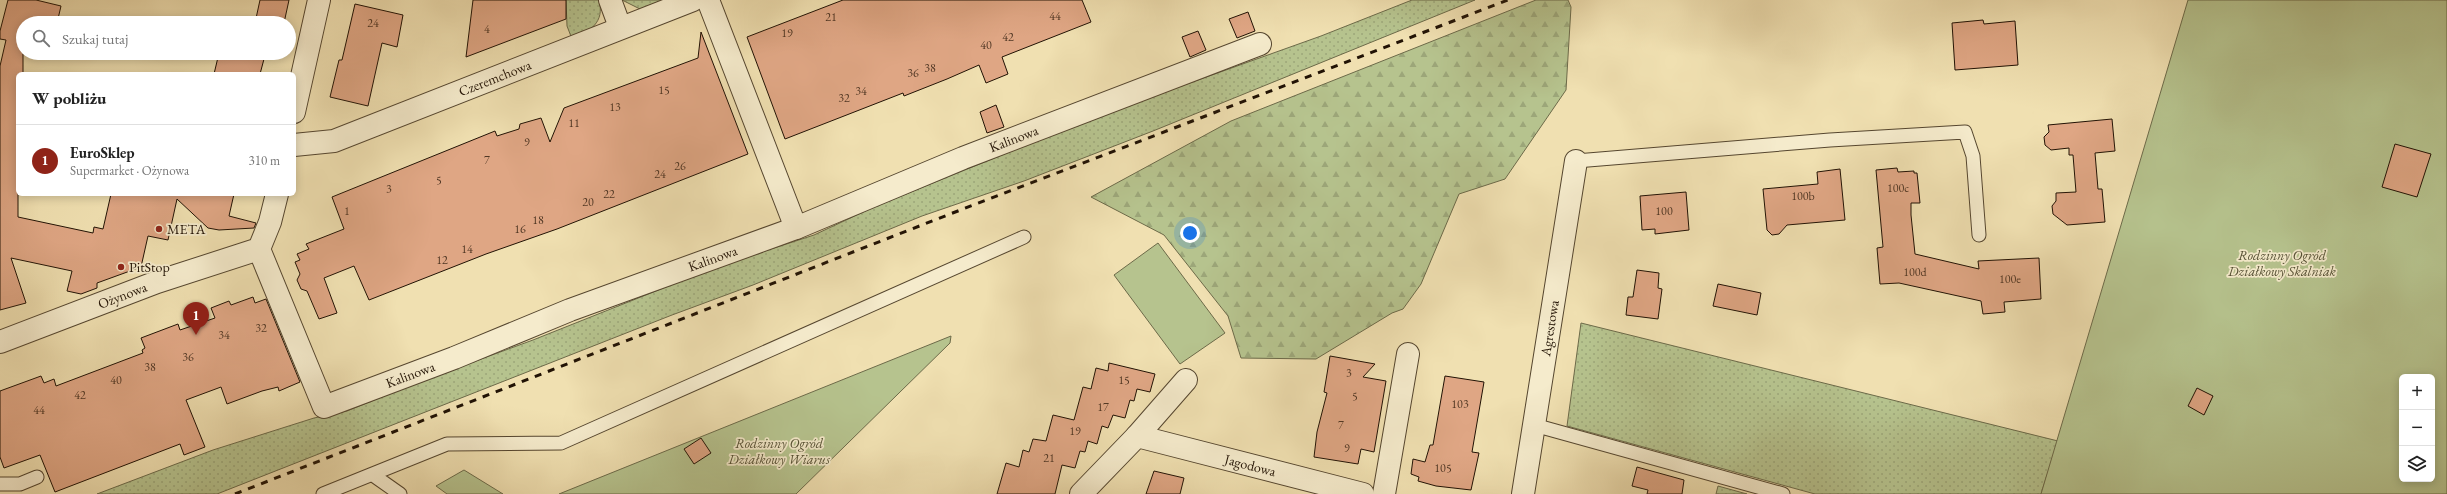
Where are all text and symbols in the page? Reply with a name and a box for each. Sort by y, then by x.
house number: 44 [1049,8,1061,24]
house number: 21 [825,9,837,25]
house number: 24 [367,15,379,31]
search box [16,16,296,60]
house number: 4 [484,21,490,37]
house number: 19 [781,25,793,41]
icon: search [30,27,52,49]
text: Szukaj tutaj [62,29,128,48]
house number: 42 [1002,29,1014,45]
house number: 40 [980,37,992,53]
street label: Czeremchowa [456,55,534,100]
house number: 38 [924,60,936,76]
house number: 36 [907,65,919,81]
house number: 15 [658,82,670,98]
house number: 34 [855,83,867,99]
text: W pobliżu [32,87,106,109]
house number: 32 [838,90,850,106]
house number: 13 [609,99,621,115]
house number: 11 [568,115,580,131]
street label: Kalinowa [987,121,1041,156]
house number: 9 [524,134,530,150]
text: EuroSklep [70,143,135,162]
text: 1 [42,152,48,169]
text: 310 m [249,152,280,169]
house number: 7 [484,152,490,168]
house number: 26 [674,158,686,174]
text: Supermarket · Ożynowa [70,162,189,179]
house number: 24 [654,166,666,182]
house number: 5 [436,172,442,188]
house number: 100c [1887,180,1909,196]
house number: 3 [386,181,392,197]
house number: 22 [603,186,615,202]
house number: 100b [1791,188,1815,204]
house number: 20 [582,194,594,210]
house number: 1 [344,203,350,219]
house number: 100 [1655,203,1673,219]
house number: 18 [532,212,544,228]
place label: META [167,220,206,238]
house number: 16 [514,221,526,237]
your location [1180,223,1200,243]
marker: META [154,224,164,234]
house number: 14 [461,241,473,257]
street label: Kalinowa [686,241,740,275]
park label: Rodzinny Ogród Działkowy Skalniak [2227,246,2337,280]
house number: 12 [436,252,448,268]
place label: PitStop [129,258,170,276]
marker: PitStop [116,262,126,272]
house number: 100d [1903,264,1928,280]
house number: 100e [1999,271,2021,287]
street label: Ożynowa [95,278,150,313]
street label: Agrestowa [1536,298,1563,358]
pin: 1 [183,302,209,335]
house number: 32 [255,320,267,336]
house number: 34 [218,327,230,343]
house number: 36 [182,349,194,365]
street label: Kalinowa [383,357,438,392]
house number: 38 [144,359,156,375]
house number: 3 [1346,365,1352,381]
house number: 40 [110,372,122,388]
house number: 15 [1118,372,1130,388]
map controls [2399,374,2435,482]
button: + [2399,374,2435,410]
house number: 42 [74,387,86,403]
house number: 5 [1352,388,1358,404]
house number: 103 [1451,396,1469,412]
house number: 17 [1097,399,1109,415]
house number: 44 [33,402,45,418]
button: − [2399,410,2435,446]
house number: 7 [1338,417,1344,433]
house number: 19 [1069,423,1081,439]
park label: Rodzinny Ogród Działkowy Wiarus [727,434,830,468]
house number: 9 [1344,440,1350,456]
button: layers [2399,446,2435,482]
house number: 21 [1043,450,1055,466]
street label: Jagodowa [1222,450,1278,480]
house number: 105 [1434,460,1452,476]

